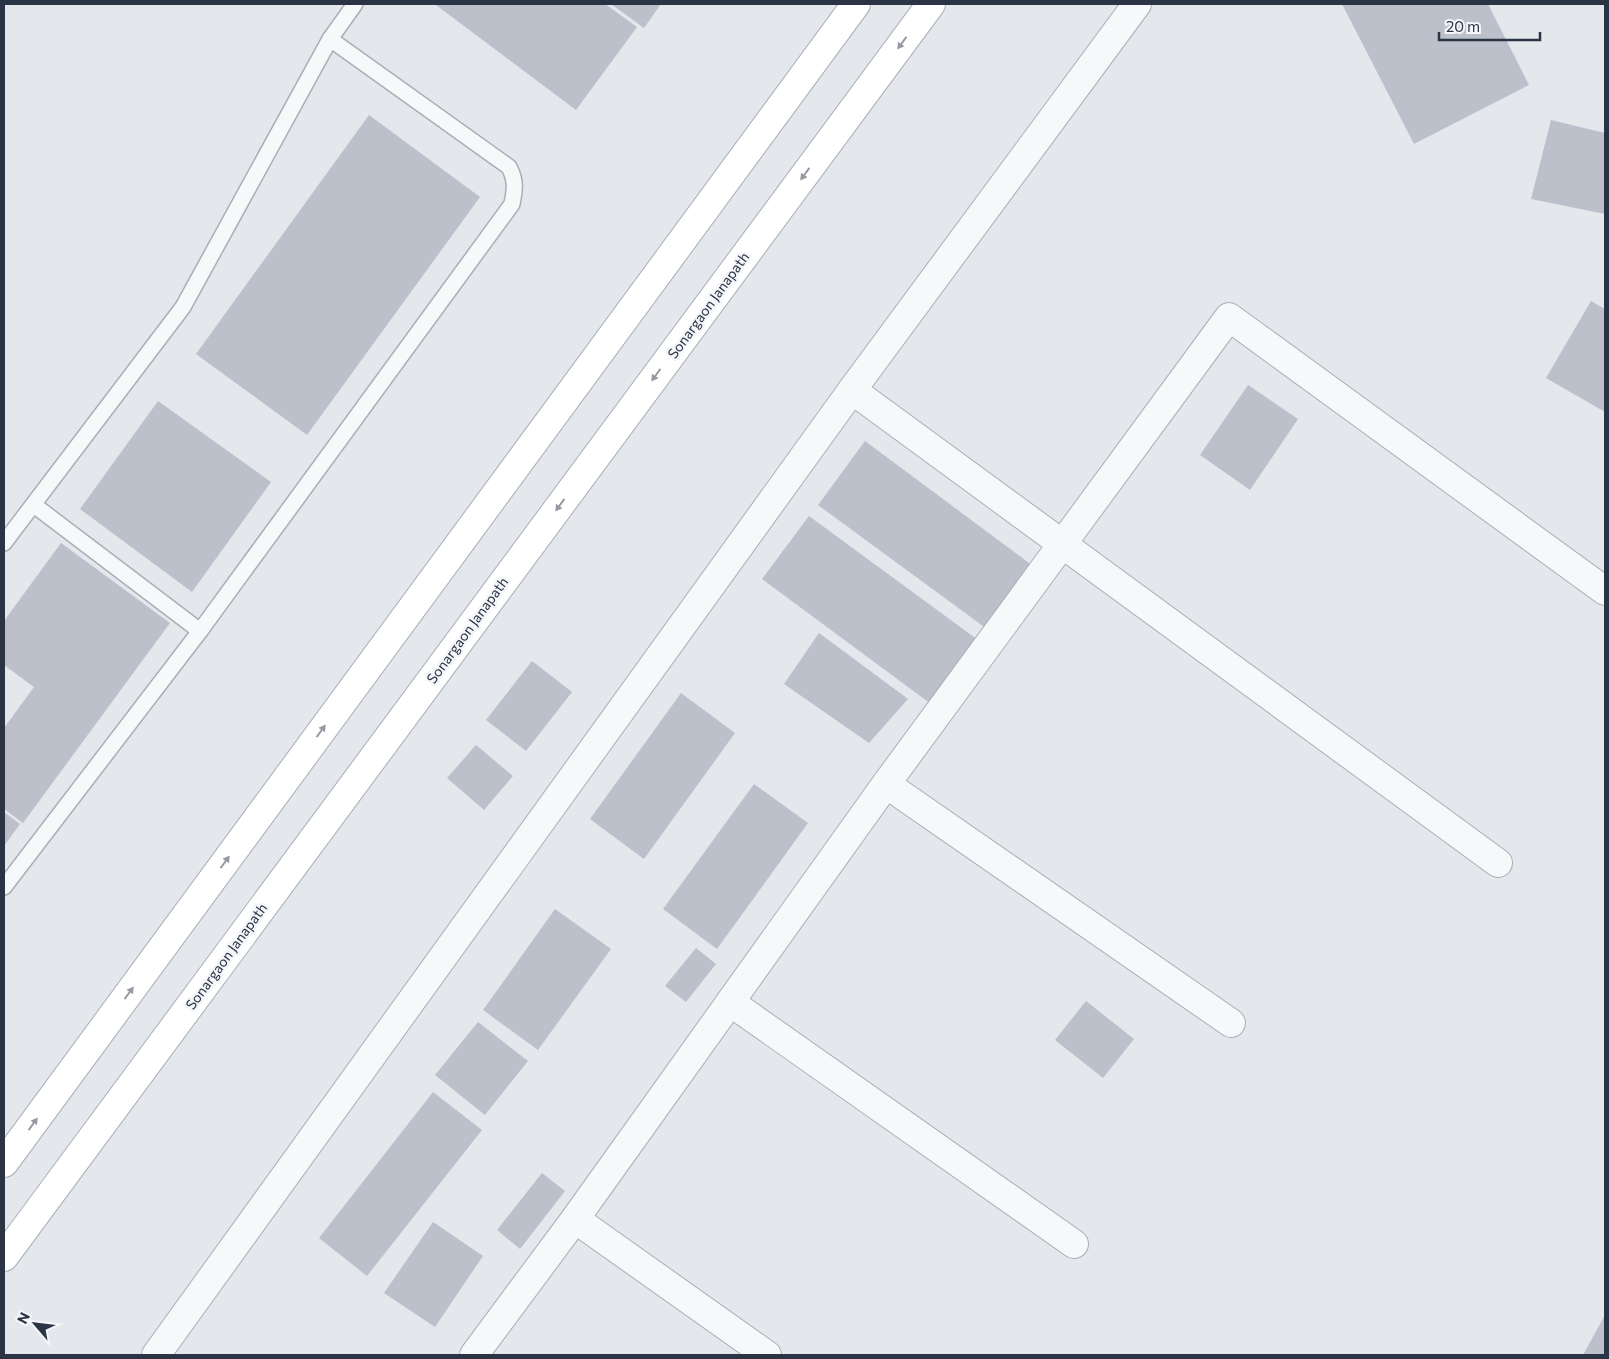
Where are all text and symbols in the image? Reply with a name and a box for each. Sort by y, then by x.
scale bar [1439,10,1540,42]
text: 20 m [1446,17,1480,35]
one-way arrow [896,36,907,49]
one-way arrow [800,167,810,181]
street label: Sonargaon Janapath [664,248,752,362]
one-way arrow [651,368,662,381]
one-way arrow [554,498,565,511]
street label: Sonargaon Janapath [423,573,511,687]
one-way arrow [316,724,326,738]
one-way arrow [220,855,230,869]
street label: Sonargaon Janapath [182,899,270,1013]
one-way arrow [124,986,134,1000]
one-way arrow [27,1118,38,1131]
north arrow [10,1299,60,1349]
text: N [13,1309,33,1326]

